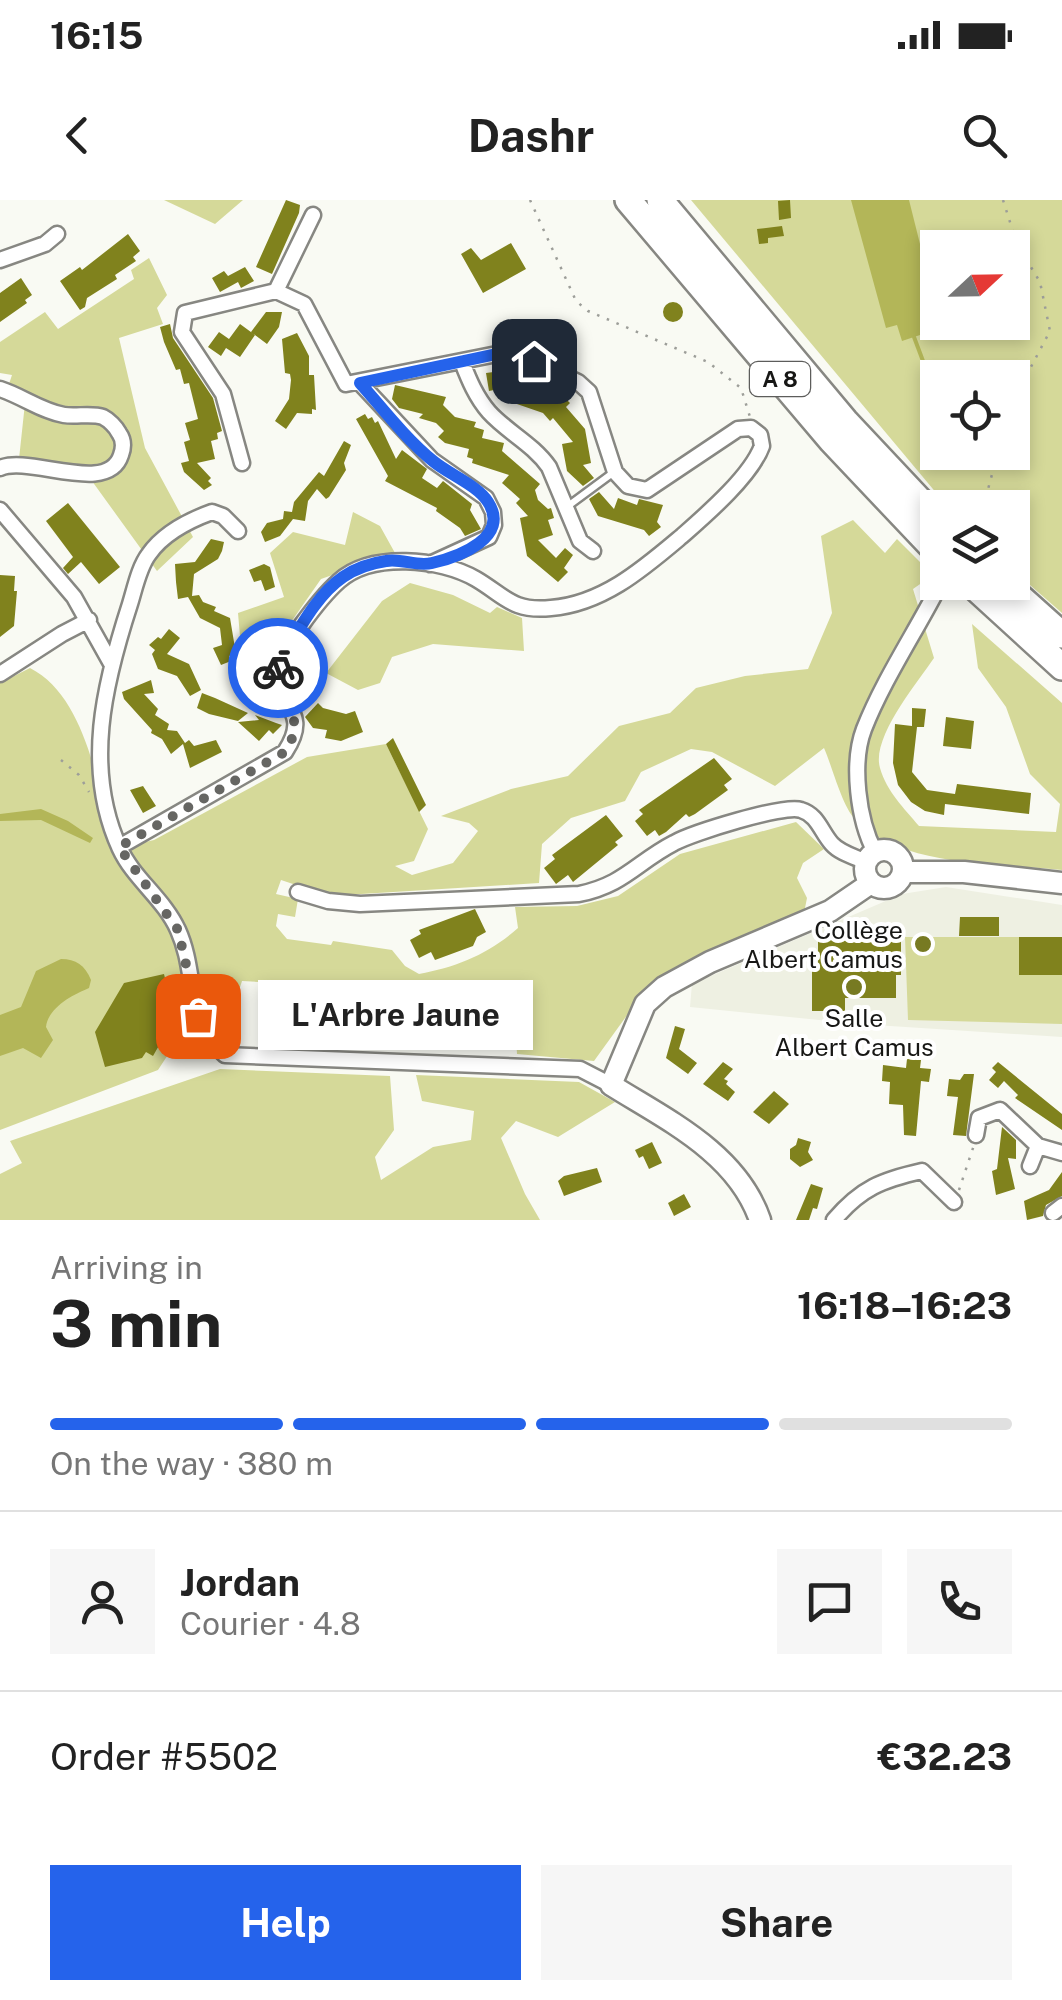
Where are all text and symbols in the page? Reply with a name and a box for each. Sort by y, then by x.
text: 16:15 [50,13,144,58]
icon: back [50,108,105,163]
icon: search [957,108,1012,163]
text: Dashr [468,109,594,162]
north arrow [920,230,1030,340]
map controls [920,230,1030,600]
pin [492,319,577,404]
icon: home [507,334,562,389]
button: locate [920,360,1030,470]
road number: A 8 [750,362,810,396]
button: layers [920,490,1030,600]
courier [228,618,328,718]
icon: bike [251,641,306,696]
place label: Collège Albert Camus [744,915,903,974]
marker: Collège Albert Camus [912,933,934,955]
pin [156,974,241,1059]
marker: Salle Albert Camus [843,976,865,998]
callout: L'Arbre Jaune [258,981,533,1051]
icon: bag [171,989,226,1044]
text: L'Arbre Jaune [291,996,500,1033]
place label: Salle Albert Camus [774,1003,934,1062]
text: Arriving in [50,1249,203,1286]
text: 16:18–16:23 [797,1283,1012,1328]
text: 3 min [50,1285,222,1362]
text: On the way · 380 m [50,1445,333,1482]
button: person [50,1549,155,1654]
button: chat [777,1549,882,1654]
button: phone [907,1549,1012,1654]
text: Jordan [180,1560,300,1605]
text: Courier · 4.8 [180,1605,361,1642]
text: Order #5502 [50,1734,278,1779]
text: €32.23 [877,1734,1012,1779]
button: Help [50,1865,521,1980]
button: Share [541,1865,1012,1980]

